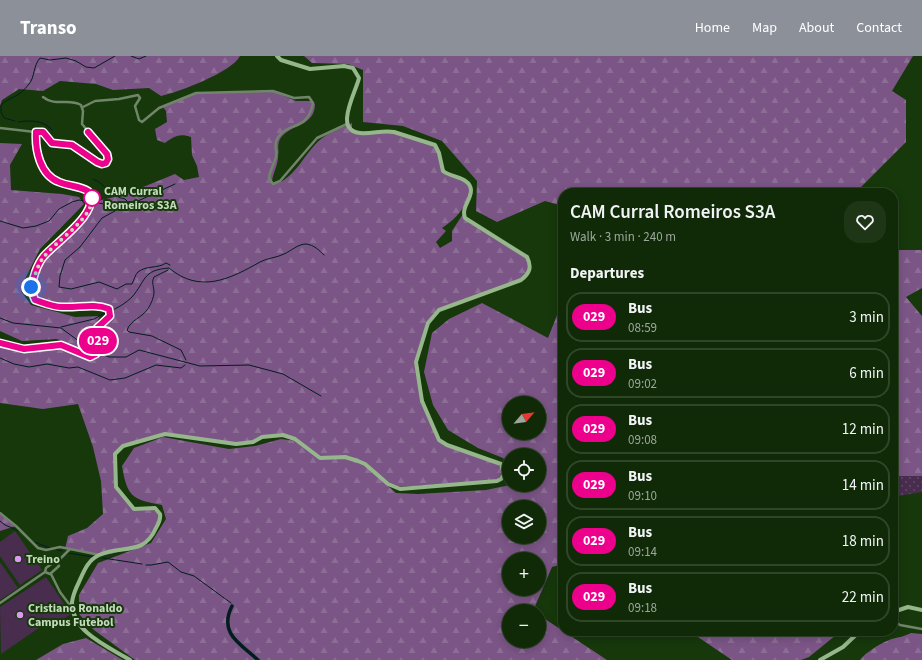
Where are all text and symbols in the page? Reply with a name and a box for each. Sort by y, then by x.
text: Transo [20,15,77,42]
text: Home [695,18,730,38]
text: Map [752,18,777,38]
text: About [799,18,834,38]
text: Contact [856,18,902,38]
place label: CAM Curral Romeiros S3A [104,183,177,214]
marker: CAM Curral Romeiros S3A [83,189,101,207]
text: CAM Curral Romeiros S3A [570,199,775,226]
button: heart [844,201,886,243]
text: Walk · 3 min · 240 m [570,228,676,246]
text: Departures [570,263,644,284]
your location [21,277,41,297]
text: Bus [628,298,652,319]
text: 029 [583,307,605,327]
text: 3 min [849,307,884,328]
text: 08:59 [628,319,657,337]
line badge: 029 [75,328,121,354]
text: 029 [87,331,109,351]
text: Bus [628,354,652,375]
text: 029 [583,363,605,383]
text: 6 min [849,363,884,384]
text: 09:02 [628,375,657,393]
north arrow [502,396,546,440]
map controls [502,396,546,648]
text: Bus [628,410,652,431]
text: 029 [583,419,605,439]
text: 12 min [842,419,884,440]
text: 09:08 [628,431,657,449]
button: locate [502,448,546,492]
text: Bus [628,466,652,487]
text: 029 [583,475,605,495]
text: 14 min [842,475,884,496]
text: 09:10 [628,487,657,505]
button: layers [502,500,546,544]
text: Bus [628,522,652,543]
text: 029 [583,531,605,551]
text: 18 min [842,531,884,552]
text: 09:14 [628,543,657,561]
place label: Treino [26,551,60,568]
button: + [502,552,546,596]
marker: Treino [13,554,23,564]
text: Bus [628,578,652,599]
text: 029 [583,587,605,607]
text: 22 min [842,587,884,608]
text: 09:18 [628,599,657,617]
place label: Cristiano Ronaldo Campus Futebol [28,600,123,631]
button: − [502,604,546,648]
marker: Cristiano Ronaldo Campus Futebol [15,610,25,620]

